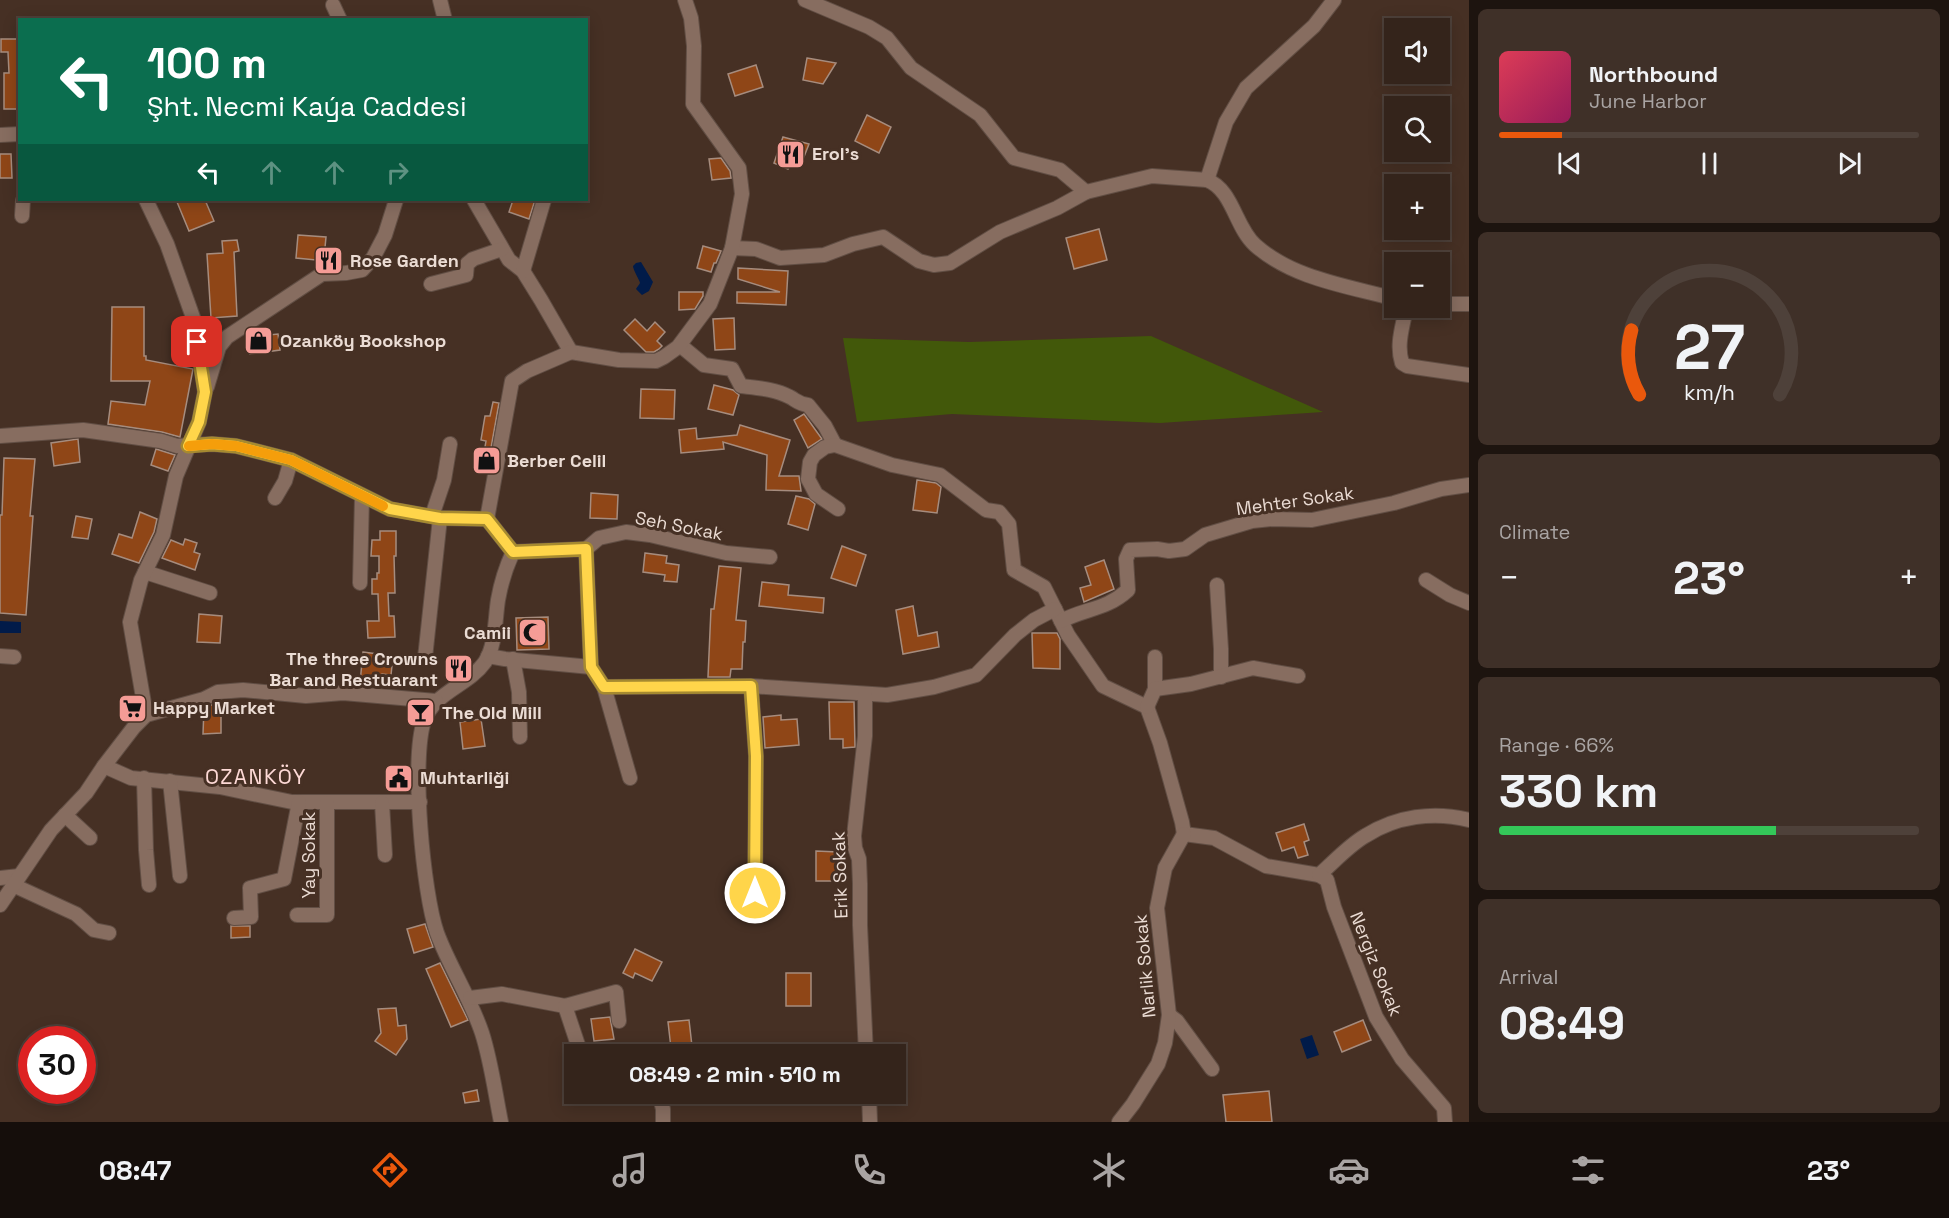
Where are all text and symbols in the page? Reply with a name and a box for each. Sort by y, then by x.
map controls [1384,18,1450,318]
button: sound [1384,18,1450,84]
text: 100 m [147,37,267,90]
icon: left [48,42,126,120]
text: Northbound [1589,60,1718,88]
text: June Harbor [1589,88,1707,114]
text: Şht. Necmi Kaýa Caddesi [147,89,467,124]
button: search [1384,96,1450,162]
restaurant icon: Erol's [775,138,807,170]
place label: Erol's [812,142,859,165]
icon: previous [1553,147,1586,180]
icon: pause [1693,147,1726,180]
icon: next [1833,147,1866,180]
icon: left [192,156,225,189]
icon: ahead [255,156,288,189]
icon: ahead [318,156,351,189]
icon: right [381,156,414,189]
button: + [1384,174,1450,240]
restaurant icon: Rose Garden [313,245,345,277]
place label: Rose Garden [350,249,459,272]
button: − [1384,252,1450,318]
text: 27 [1673,309,1745,388]
pin [171,316,222,367]
icon: arrive [180,325,213,358]
shop icon: Ozanköy Bookshop [243,325,275,357]
place label: Ozanköy Bookshop [280,329,446,352]
text: km/h [1683,380,1735,407]
shop icon: Berber Celil [470,445,502,477]
place label: Berber Celil [507,449,606,472]
street label: Mehter Sokak [1235,481,1356,520]
street label: Seh Sokak [633,506,725,545]
text: Climate [1499,519,1570,545]
text: 23° [1673,550,1745,607]
text: − [1499,557,1519,599]
text: + [1899,557,1919,599]
mosque icon: Camii [516,617,548,649]
place label: Camii [464,621,511,644]
place label: The three Crowns Bar and Restuarant [269,647,438,691]
restaurant icon: The three Crowns Bar and Restuarant [443,653,475,685]
supermarket icon: Happy Market [116,692,148,724]
place label: Happy Market [153,696,275,719]
bar icon: The Old Mill [405,697,437,729]
place label: The Old Mill [442,701,542,724]
text: Range · 66% [1499,732,1614,758]
public building icon: Muhtarliği [383,762,415,794]
district label: OZANKÖY [205,763,307,790]
text: 330 km [1499,763,1658,820]
place label: Muhtarliği [420,766,509,789]
street label: Yay Sokak [297,811,320,898]
street label: Erik Sokak [826,831,853,919]
position arrow [723,861,787,925]
street label: Nergiz Sokak [1345,908,1408,1020]
street label: Narlik Sokak [1128,913,1160,1019]
text: Arrival [1499,964,1558,990]
text: 08:49 [1499,995,1625,1052]
speed limit sign: 30 [18,1026,96,1104]
text: 08:49 · 2 min · 510 m [629,1060,841,1088]
icon: directions [369,1149,411,1191]
icon: music [609,1149,651,1191]
icon: phone [848,1149,890,1191]
icon: climate [1088,1149,1130,1191]
icon: car [1328,1149,1370,1191]
icon: filters [1567,1149,1609,1191]
text: 08:47 [99,1153,172,1188]
text: 23° [1807,1153,1850,1188]

